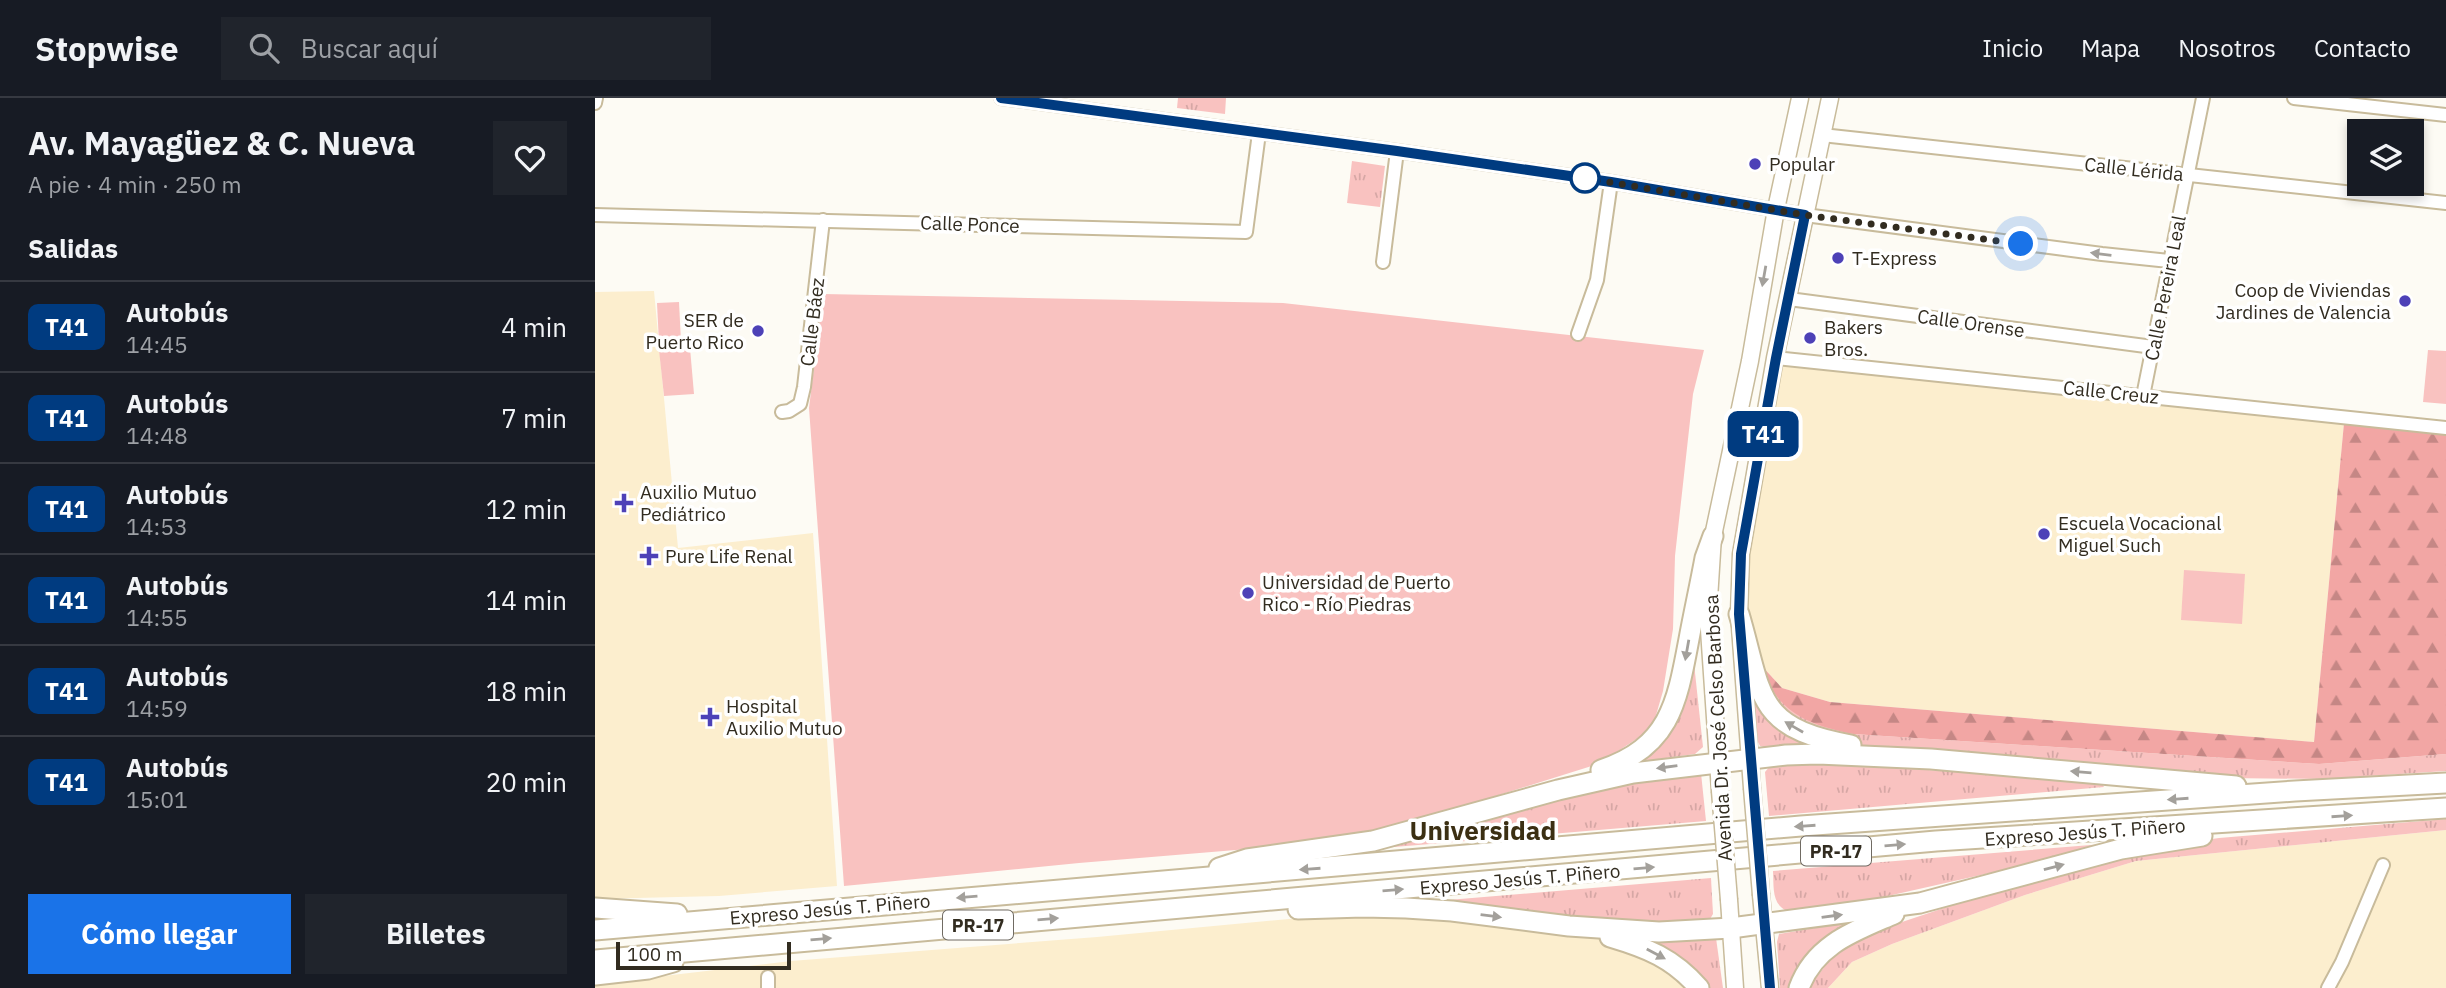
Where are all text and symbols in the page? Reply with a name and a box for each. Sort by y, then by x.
search box [221,17,711,80]
text: Stopwise [35,27,179,70]
icon: search [245,29,283,67]
text: Buscar aquí [301,31,438,65]
text: Inicio [1982,32,2043,64]
text: Mapa [2081,32,2140,64]
text: Nosotros [2178,32,2276,64]
text: Contacto [2314,32,2411,64]
map controls [2347,119,2424,196]
button: layers [2347,119,2424,196]
text: Av. Mayagüez & C. Nueva [28,121,415,164]
button: heart [493,121,567,195]
place label: Popular [1769,152,1835,176]
street label: Calle Lérida [2083,152,2185,186]
marker: Popular [1747,156,1763,172]
unlabelled marker [1570,163,1600,193]
text: A pie · 4 min · 250 m [28,169,242,199]
street label: Calle Ponce [920,210,1020,238]
street label: Calle Pereira Leal [2139,213,2191,363]
your location [2003,226,2038,261]
text: Salidas [28,231,118,265]
place label: T-Express [1852,246,1937,270]
one-way arrow [2090,248,2112,259]
marker: T-Express [1830,250,1846,266]
one-way arrow [1759,265,1770,287]
street label: Calle Báez [795,276,829,368]
place label: Coop de Viviendas Jardines de Valencia [2216,278,2391,324]
marker: Coop de Viviendas Jardines de Valencia [2397,293,2413,309]
text: Autobús [126,295,228,329]
street label: Calle Orense [1916,304,2026,342]
place label: SER de Puerto Rico [646,308,744,354]
text: 4 min [501,310,567,344]
text: T41 [45,311,88,343]
place label: Bakers Bros. [1824,315,1883,361]
marker: SER de Puerto Rico [750,323,766,339]
text: 14:45 [126,329,188,359]
marker: Bakers Bros. [1802,330,1818,346]
street label: Calle Creuz [2062,375,2160,409]
text: Autobús [126,386,228,420]
text: 7 min [501,401,567,435]
text: T41 [45,402,88,434]
line badge: T41 [1723,411,1803,457]
text: T41 [1742,418,1784,450]
text: 14:48 [126,420,188,450]
text: Autobús [126,477,228,511]
place label: Auxilio Mutuo Pediátrico [640,480,757,526]
text: 12 min [486,492,567,526]
text: T41 [45,493,88,525]
marker: Auxilio Mutuo Pediátrico [614,493,634,513]
text: 14:53 [126,511,188,541]
place label: Escuela Vocacional Miguel Such [2058,511,2221,557]
marker: Escuela Vocacional Miguel Such [2036,526,2052,542]
place label: Pure Life Renal [665,544,793,568]
marker: Pure Life Renal [639,546,659,566]
text: Autobús [126,568,228,602]
place label: Universidad de Puerto Rico - Río Piedras [1262,570,1451,616]
text: 14 min [486,583,567,617]
text: T41 [45,584,88,616]
marker: Universidad de Puerto Rico - Río Piedras [1240,585,1256,601]
street label: Avenida Dr. José Celso Barbosa [1699,594,1737,862]
text: 14:55 [126,602,188,632]
one-way arrow [1681,639,1692,661]
text: Autobús [126,659,228,693]
text: 18 min [486,674,567,708]
text: T41 [45,675,88,707]
text: 14:59 [126,693,188,723]
place label: Hospital Auxilio Mutuo [726,694,843,740]
marker: Hospital Auxilio Mutuo [700,707,720,727]
one-way arrow [1784,721,1803,733]
text: Autobús [126,750,228,784]
one-way arrow [1656,762,1678,773]
text: 20 min [486,765,567,799]
text: T41 [45,766,88,798]
one-way arrow [2070,766,2092,777]
text: 15:01 [126,784,188,814]
one-way arrow [2167,794,2189,805]
one-way arrow [2331,810,2353,821]
district label: Universidad [1410,813,1556,847]
street label: Expreso Jesús T. Piñero [1984,813,2186,851]
one-way arrow [1793,821,1815,832]
road number: PR-17 [1801,836,1871,866]
one-way arrow [1884,839,1906,850]
street label: Expreso Jesús T. Piñero [1419,858,1621,900]
one-way arrow [2043,861,2065,872]
one-way arrow [1633,863,1655,874]
one-way arrow [1298,864,1320,875]
one-way arrow [1382,884,1404,895]
street label: Expreso Jesús T. Piñero [729,888,931,930]
one-way arrow [955,892,977,903]
button: Cómo llegar [28,894,291,974]
button: Billetes [305,894,567,974]
road number: PR-17 [943,910,1013,940]
one-way arrow [1821,910,1843,921]
one-way arrow [1480,911,1502,922]
one-way arrow [1037,913,1059,924]
one-way arrow [811,933,833,944]
scale bar [616,939,791,971]
text: 100 m [627,942,682,966]
one-way arrow [1647,948,1666,960]

